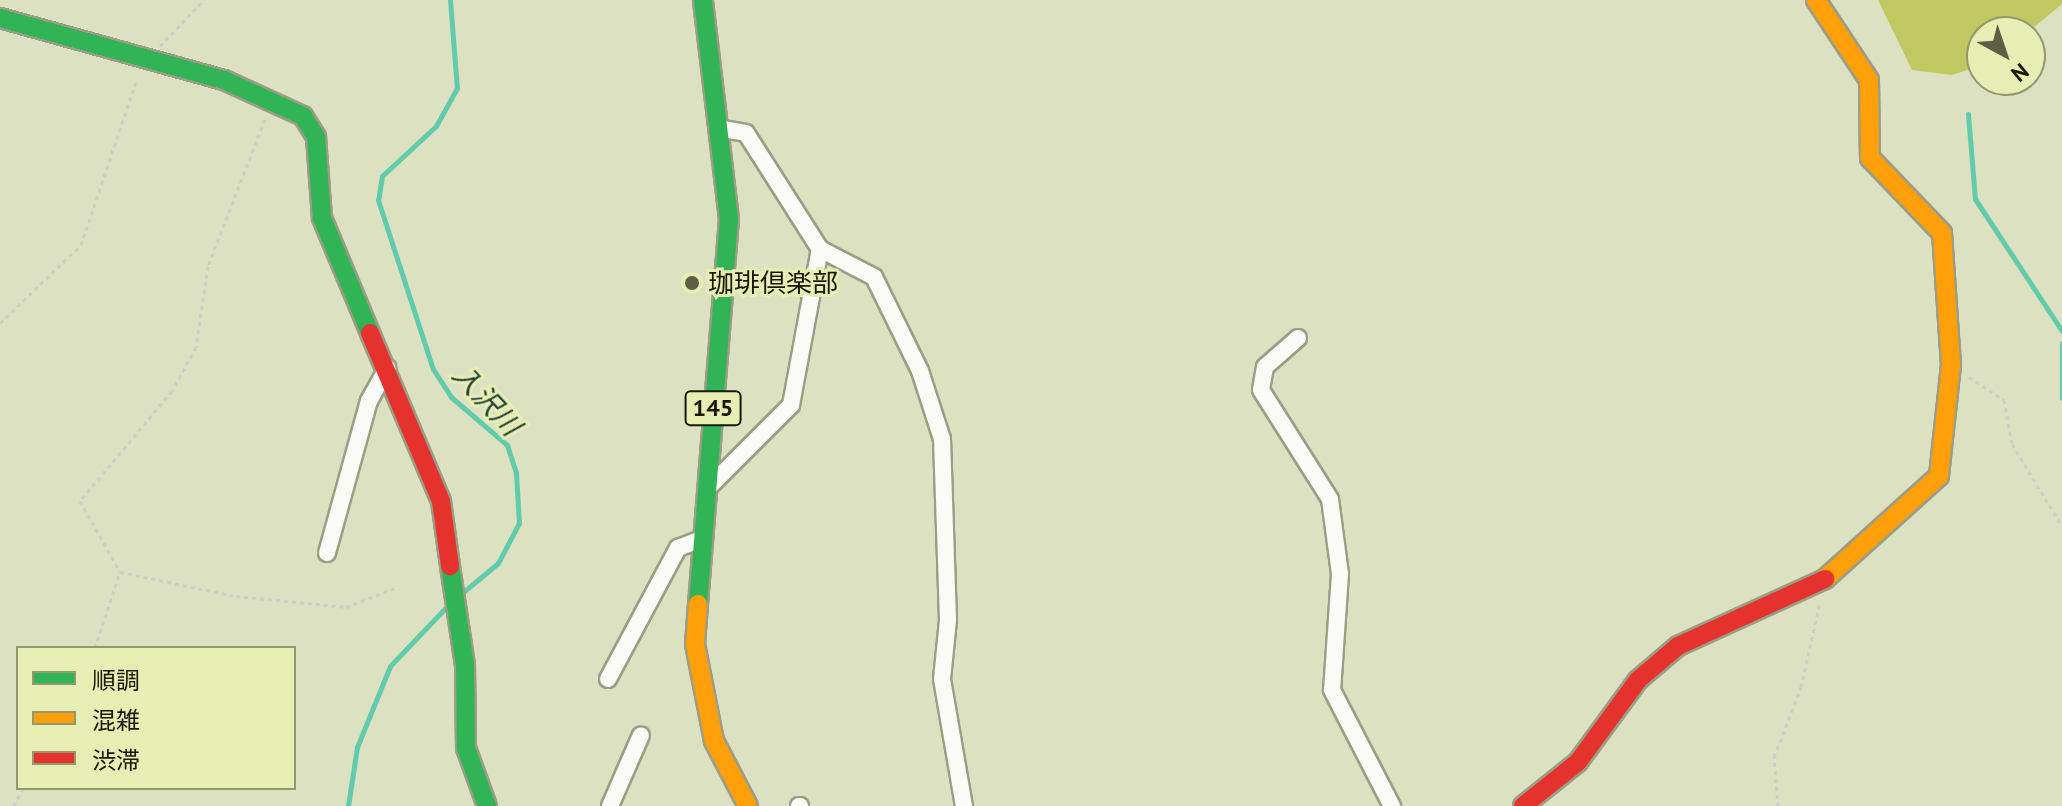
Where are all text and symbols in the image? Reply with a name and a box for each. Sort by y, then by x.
north arrow [1966,16,2046,96]
text: N [2006,57,2035,88]
place label: 珈琲倶楽部 [708,267,838,299]
marker: 珈琲倶楽部 [683,274,701,292]
water label: 入沢川 [446,358,528,442]
road number: 145 [683,388,743,428]
legend [16,646,296,790]
text: 順調 [92,665,140,696]
text: 混雑 [92,705,140,736]
text: 渋滞 [92,745,140,776]

